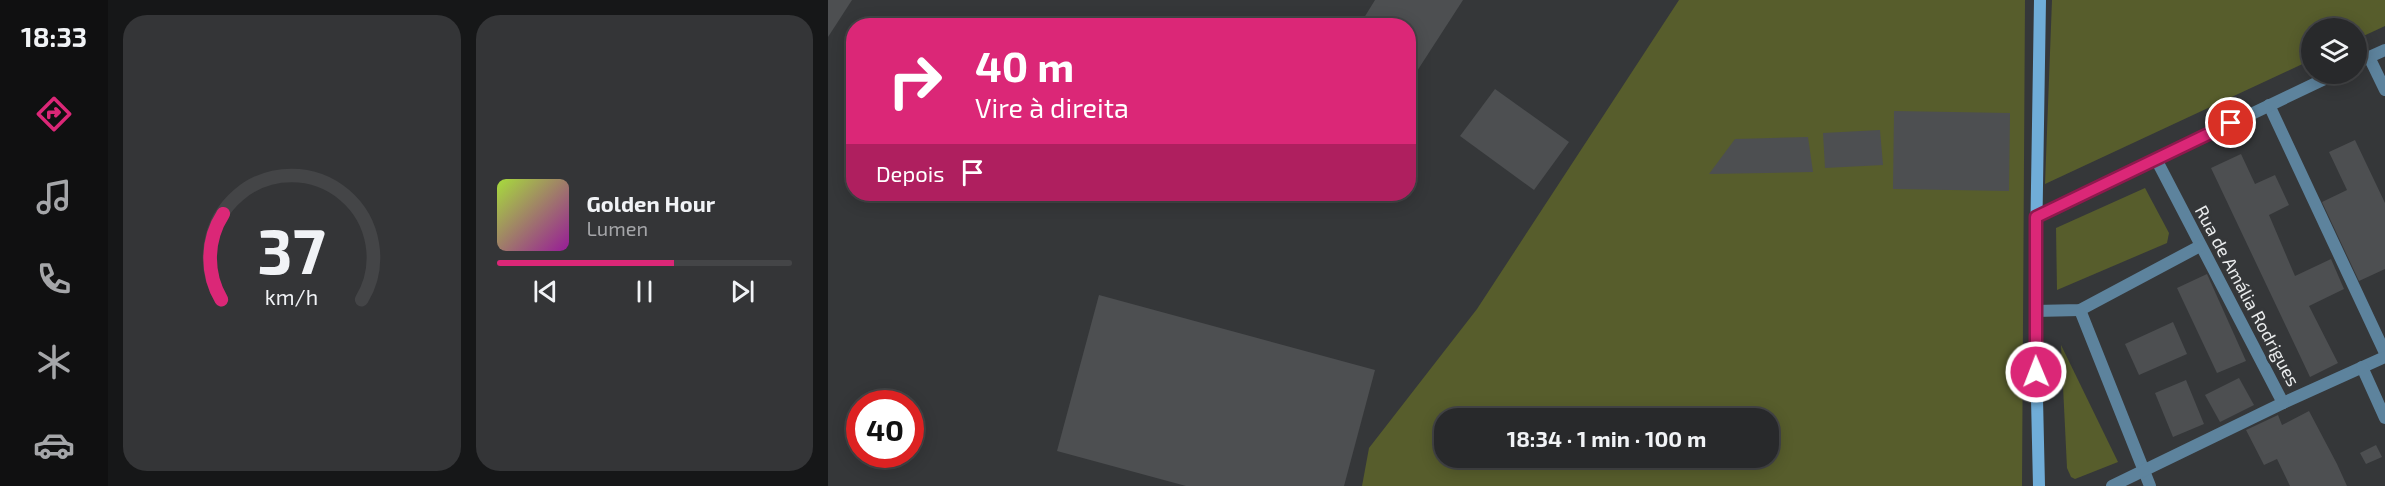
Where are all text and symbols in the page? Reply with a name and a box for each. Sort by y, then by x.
map controls [2301,18,2367,84]
button: layers [2301,18,2367,84]
text: 18:33 [21,20,87,52]
text: 40 m [975,40,1074,90]
icon: right [876,42,954,120]
text: Vire à direita [975,91,1129,123]
icon: directions [33,93,75,135]
pin [2205,97,2256,148]
icon: arrive [2214,106,2247,139]
icon: arrive [956,156,989,189]
text: Depois [876,160,944,186]
icon: music [33,176,75,218]
text: Golden Hour [587,190,715,216]
street label: Rua de Amália Rodrigues [2191,201,2305,390]
text: 37 [258,212,326,287]
text: Lumen [587,216,648,240]
icon: phone [33,258,75,300]
icon: previous [529,275,562,308]
icon: pause [628,275,661,308]
icon: next [726,275,759,308]
text: km/h [265,284,318,309]
position arrow [2004,340,2068,404]
icon: climate [33,341,75,383]
speed limit sign: 40 [846,390,924,468]
icon: car [33,424,75,466]
text: 18:34 · 1 min · 100 m [1507,425,1706,451]

